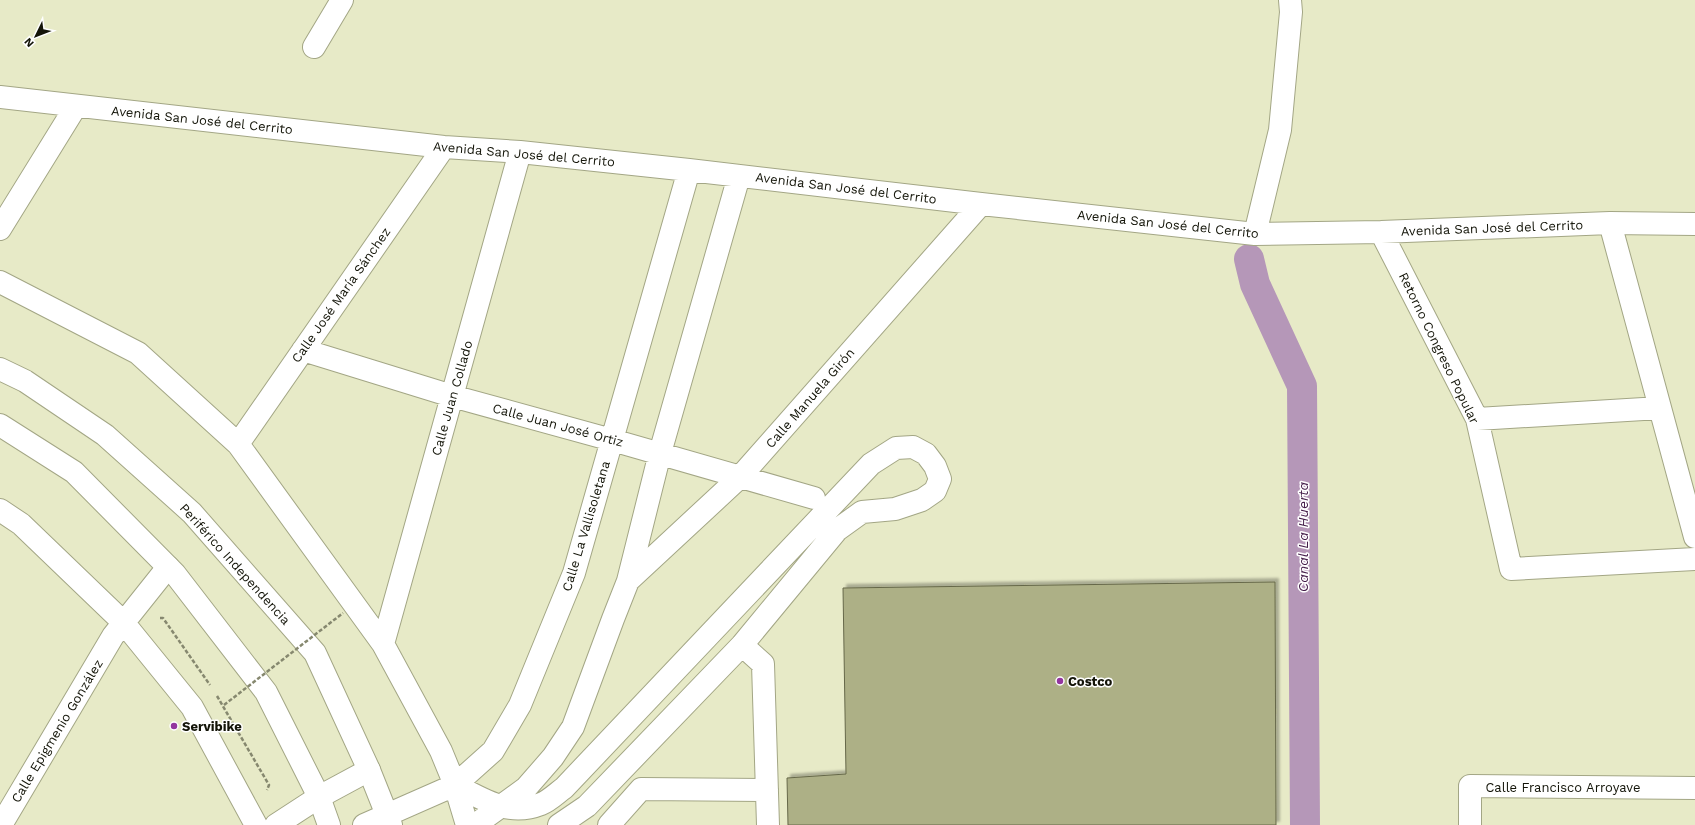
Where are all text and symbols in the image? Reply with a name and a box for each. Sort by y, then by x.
north arrow [16,16,56,56]
text: N [22,35,37,50]
street label: Avenida San José del Cerrito [110,103,294,137]
street label: Avenida San José del Cerrito [432,139,616,169]
street label: Avenida San José del Cerrito [755,169,938,207]
street label: Avenida San José del Cerrito [1076,207,1260,241]
street label: Avenida San José del Cerrito [1401,217,1584,239]
street label: Calle José María Sánchez [288,224,394,366]
street label: Retorno Congreso Popular [1396,270,1482,426]
street label: Calle Juan Collado [428,339,476,457]
street label: Calle Manuela Girón [763,345,857,451]
street label: Calle Juan José Ortiz [491,400,625,450]
street label: Calle La Vallisoletana [559,458,613,593]
water label: Canal La Huerta [1295,481,1311,592]
street label: Periférico Independencia [177,500,294,628]
street label: Calle Epigmenio González [8,657,106,805]
place label: Costco [1068,674,1113,689]
marker: Costco [1055,676,1065,686]
place label: Servibike [182,719,242,734]
marker: Servibike [169,721,179,731]
street label: Calle Francisco Arroyave [1485,780,1641,795]

